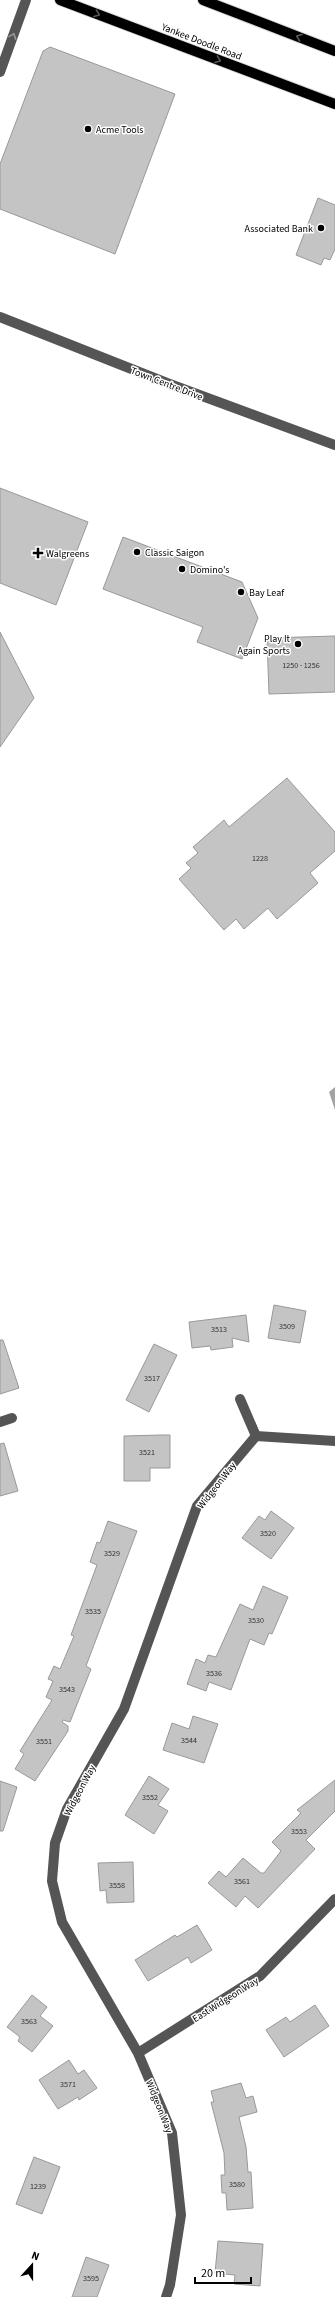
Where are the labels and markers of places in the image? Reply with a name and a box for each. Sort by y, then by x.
place label: Acme Tools [96,123,144,137]
marker: Acme Tools [83,124,93,134]
place label: Associated Bank [245,222,313,236]
marker: Associated Bank [316,223,326,233]
place label: Classic Saigon [145,546,204,560]
place label: Walgreens [46,547,89,561]
marker: Classic Saigon [132,547,142,557]
marker: Walgreens [33,548,43,558]
place label: Domino's [190,563,229,577]
marker: Domino's [177,564,187,574]
place label: Bay Leaf [249,586,285,600]
marker: Bay Leaf [236,587,246,597]
place label: Play It Again Sports [237,632,291,658]
marker: Play It Again Sports [293,639,303,649]

